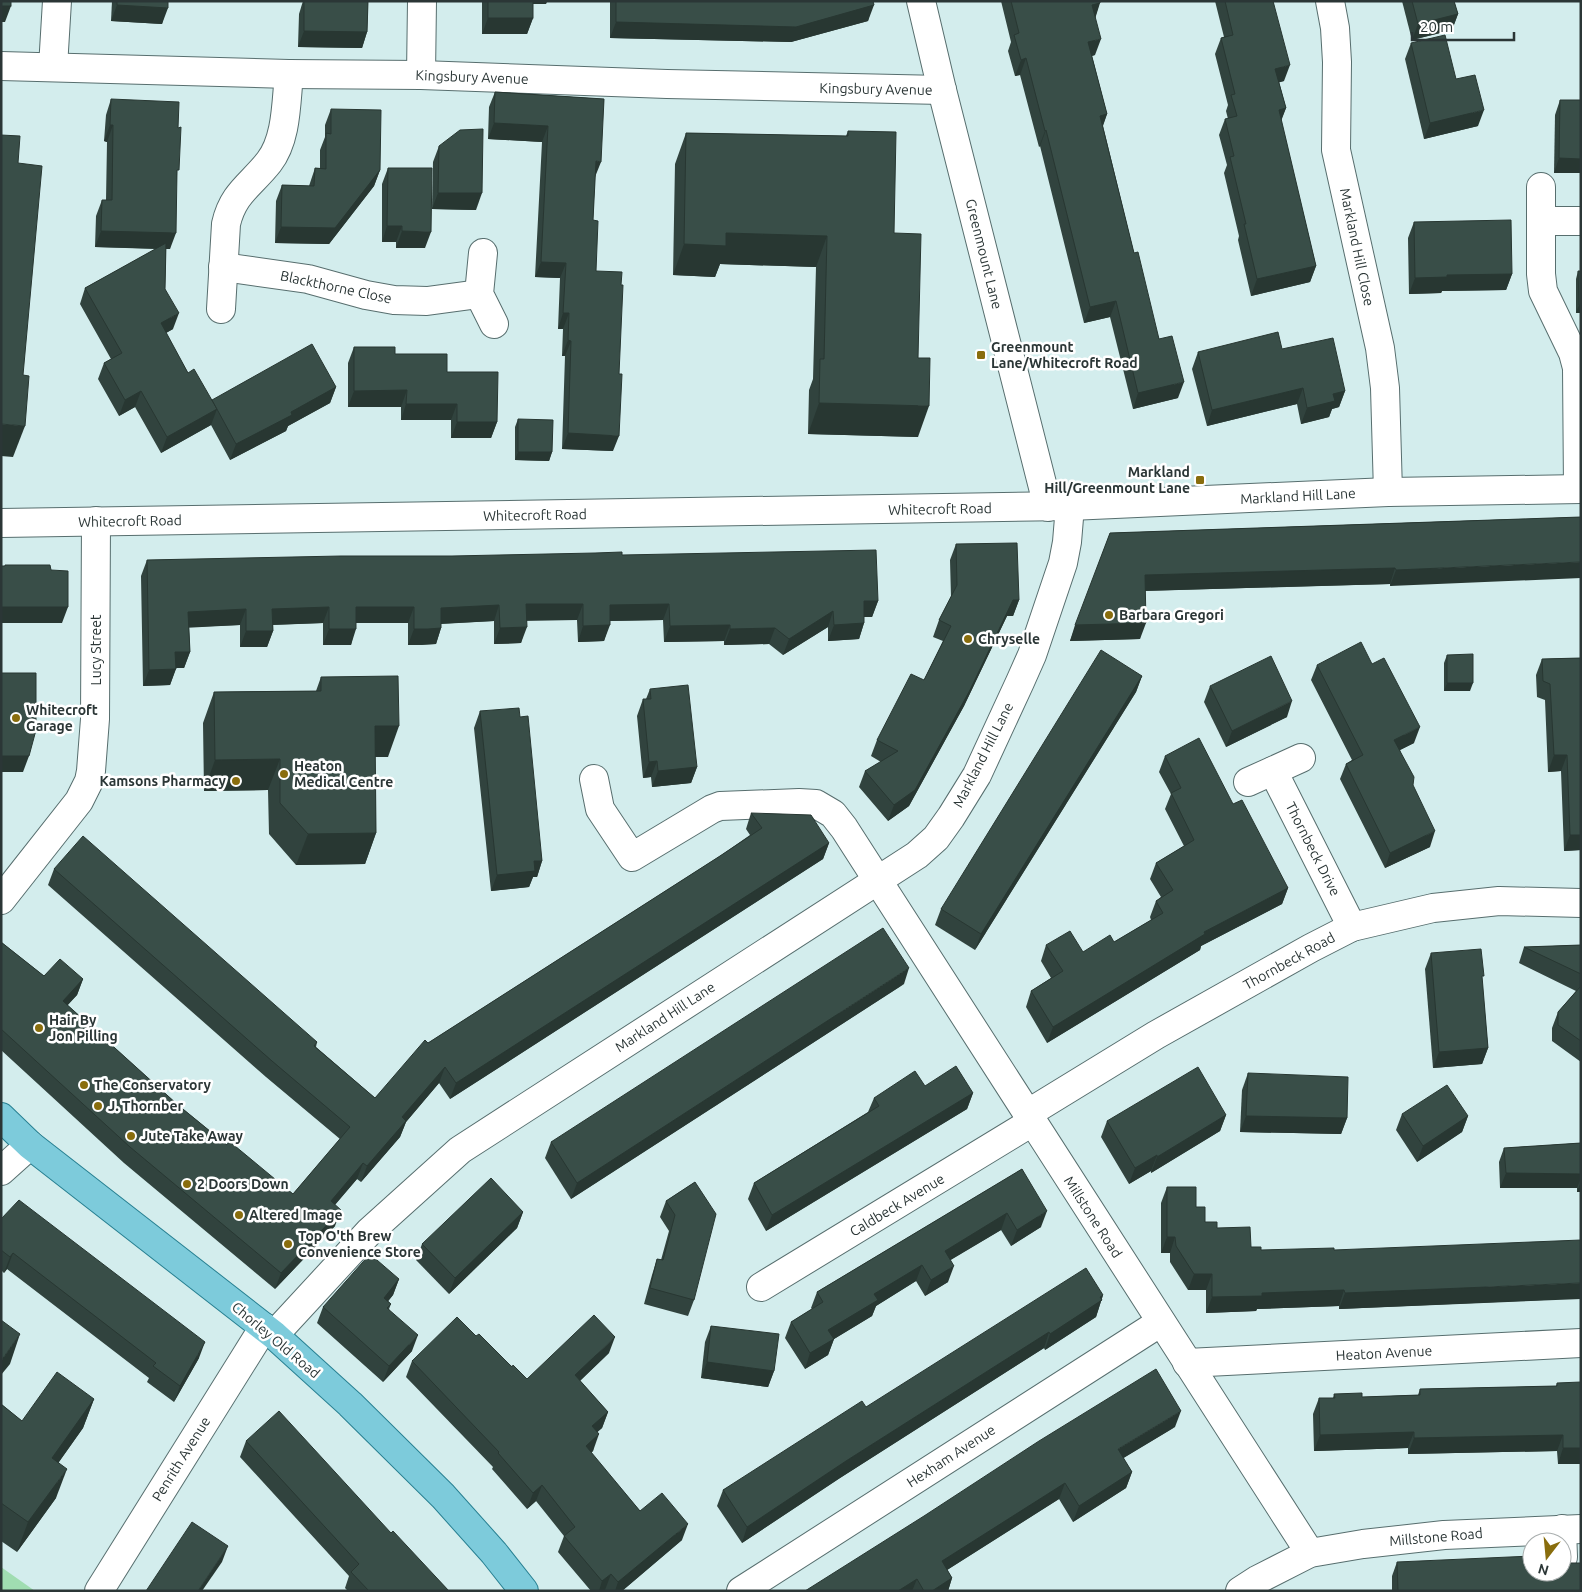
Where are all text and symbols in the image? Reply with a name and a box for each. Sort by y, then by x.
scale bar [1412,10,1514,42]
text: 20 m [1420,18,1453,35]
street label: Kingsbury Avenue [415,67,529,87]
street label: Kingsbury Avenue [819,80,933,98]
street label: Markland Hill Close [1337,187,1377,307]
street label: Greenmount Lane [963,197,1005,311]
street label: Blackthorne Close [279,267,393,307]
place label: Greenmount Lane/Whitecroft Road [991,339,1138,371]
marker: Greenmount Lane/Whitecroft Road [975,349,987,361]
place label: Markland Hill/Greenmount Lane [1044,464,1190,496]
marker: Markland Hill/Greenmount Lane [1194,474,1206,486]
street label: Markland Hill Lane [1240,485,1356,507]
street label: Whitecroft Road [888,500,992,518]
street label: Whitecroft Road [483,506,587,524]
street label: Whitecroft Road [78,512,182,530]
place label: Barbara Gregori [1119,607,1224,623]
marker: Barbara Gregori [1103,609,1115,621]
street label: Lucy Street [88,614,104,685]
place label: Chryselle [978,631,1040,647]
marker: Chryselle [962,633,974,645]
street label: Markland Hill Lane [950,700,1016,810]
place label: Whitecroft Garage [26,702,98,734]
marker: Whitecroft Garage [10,712,22,724]
place label: Heaton Medical Centre [294,758,393,790]
marker: Heaton Medical Centre [278,768,290,780]
place label: Kamsons Pharmacy [99,773,227,789]
marker: Kamsons Pharmacy [230,775,242,787]
street label: Thornbeck Drive [1282,799,1344,899]
street label: Thornbeck Road [1240,929,1338,993]
street label: Markland Hill Lane [612,979,718,1055]
place label: Hair By Jon Pilling [49,1012,118,1044]
marker: Hair By Jon Pilling [33,1022,45,1034]
place label: The Conservatory [94,1077,212,1093]
marker: The Conservatory [78,1079,90,1091]
place label: J. Thornber [108,1098,183,1114]
marker: J. Thornber [92,1100,104,1112]
place label: Jute Take Away [141,1128,243,1144]
marker: Jute Take Away [125,1130,137,1142]
street label: Caldbeck Avenue [847,1170,947,1240]
street label: Millstone Road [1061,1173,1125,1261]
place label: 2 Doors Down [197,1176,289,1192]
marker: 2 Doors Down [181,1178,193,1190]
place label: Altered Image [249,1207,343,1223]
marker: Altered Image [233,1209,245,1221]
place label: Top O'th Brew Convenience Store [298,1228,421,1260]
marker: Top O'th Brew Convenience Store [282,1238,294,1250]
street label: Chorley Old Road [229,1299,323,1381]
street label: Heaton Avenue [1335,1342,1433,1364]
street label: Penrith Avenue [149,1414,213,1504]
street label: Hexham Avenue [904,1421,998,1491]
street label: Millstone Road [1389,1525,1483,1549]
north arrow [1522,1532,1572,1582]
text: N [1536,1560,1551,1579]

